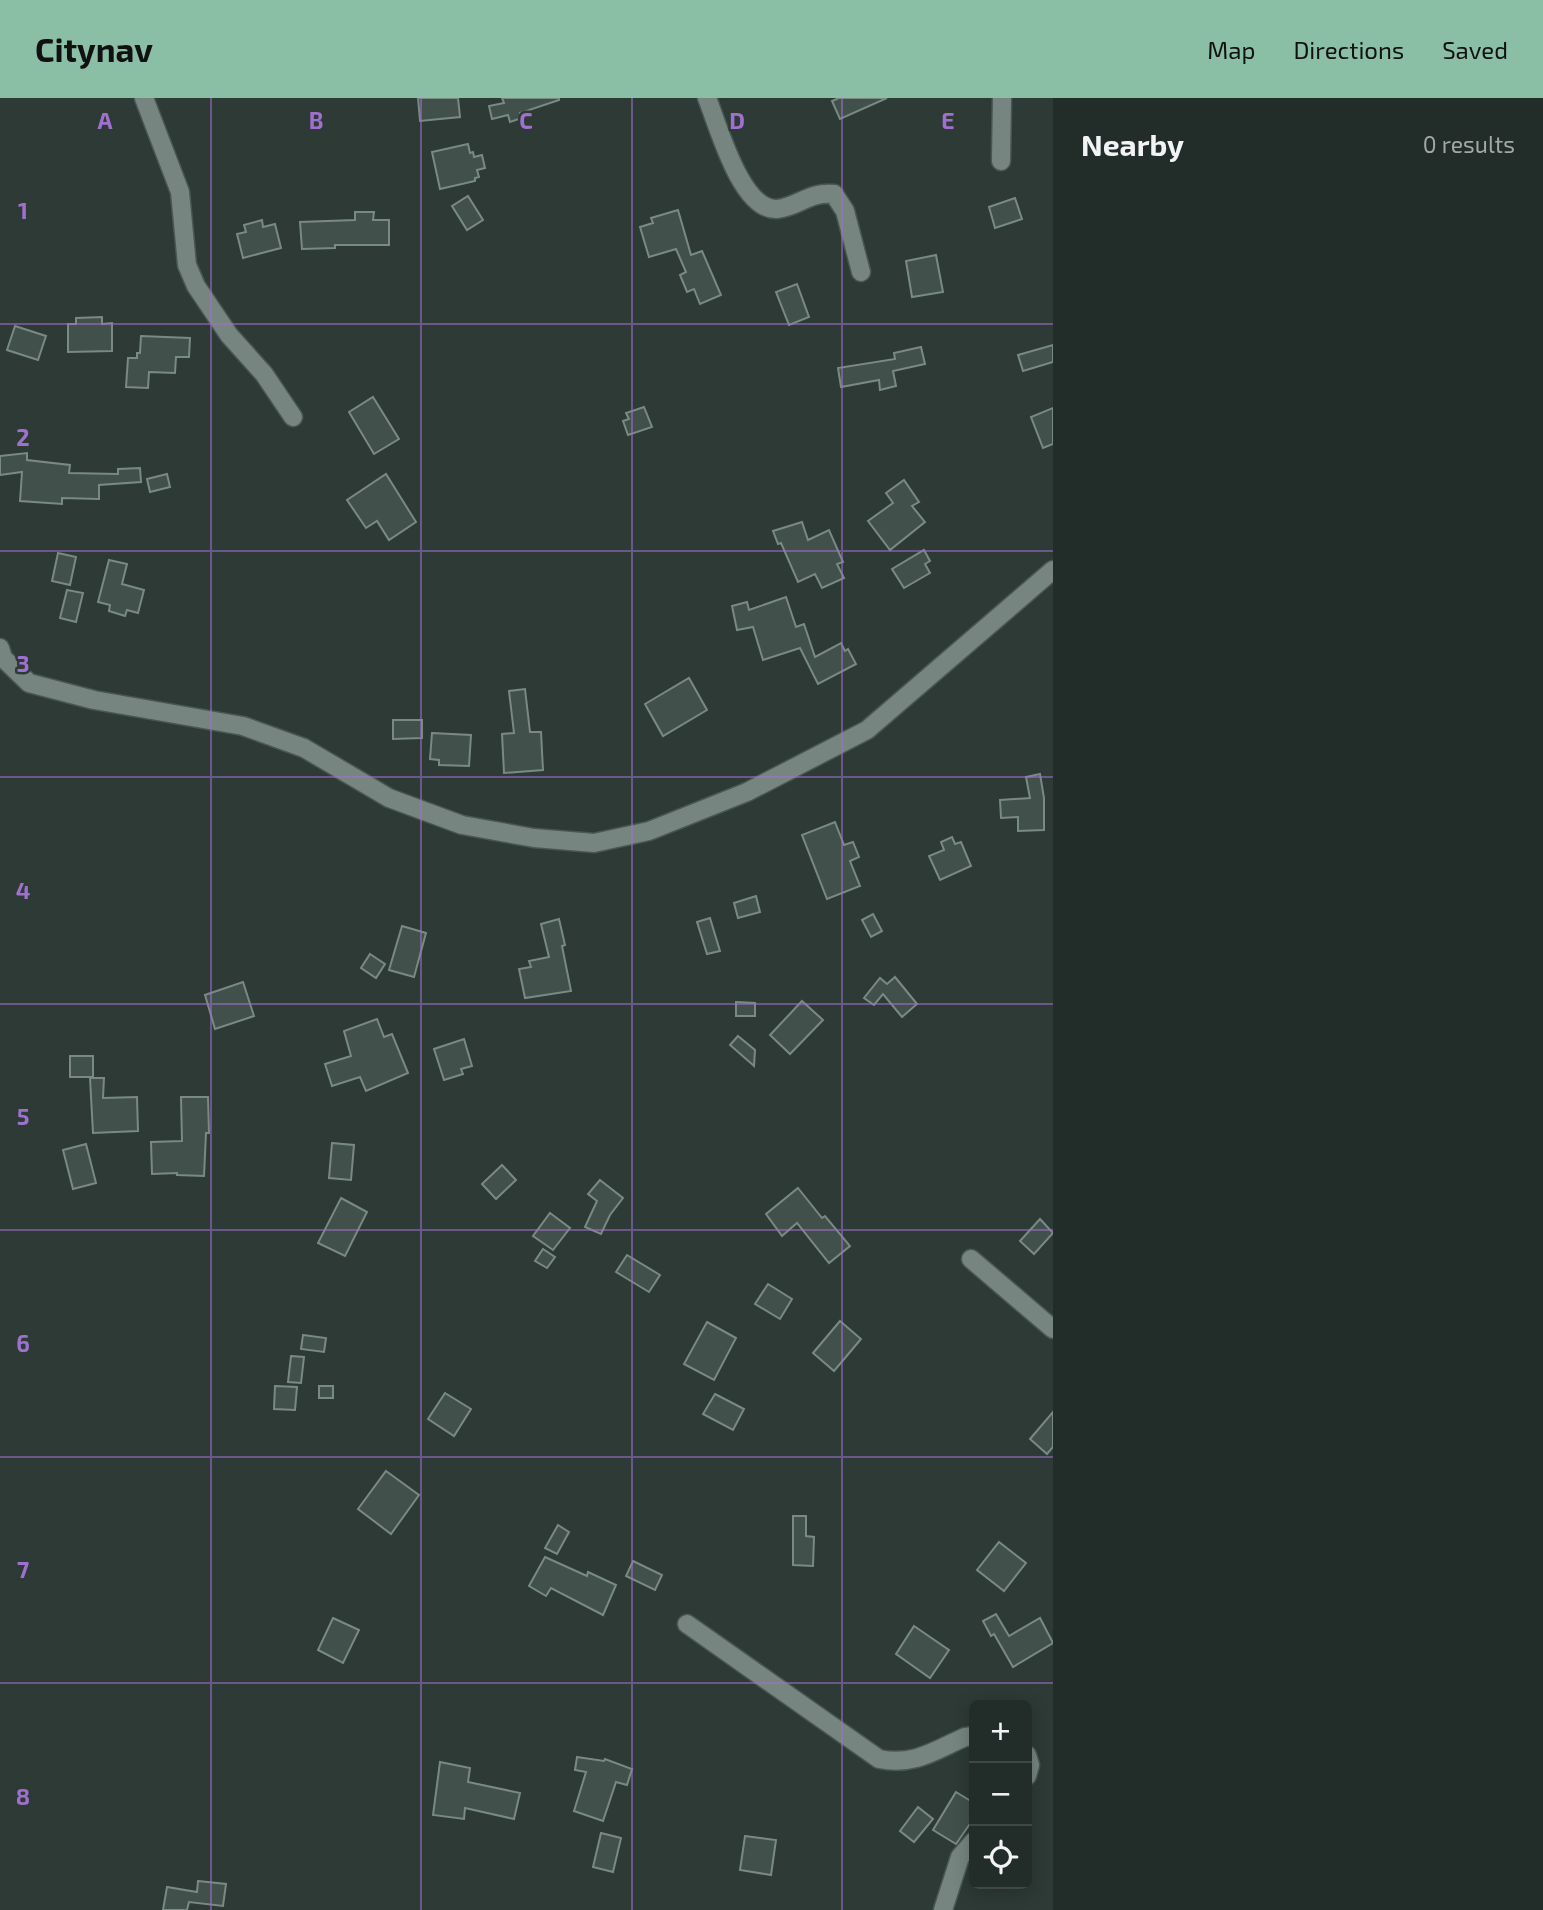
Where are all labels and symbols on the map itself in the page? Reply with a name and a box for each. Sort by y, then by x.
text: A [97,106,113,134]
text: B [309,106,323,134]
text: C [519,106,533,134]
text: D [729,106,745,134]
text: E [941,106,955,134]
text: 1 [18,196,28,224]
text: 2 [16,423,30,451]
text: 3 [16,649,30,677]
text: 4 [16,876,30,904]
text: 5 [17,1102,29,1130]
text: 6 [16,1329,30,1357]
text: 7 [17,1555,29,1583]
text: 8 [16,1782,30,1810]

